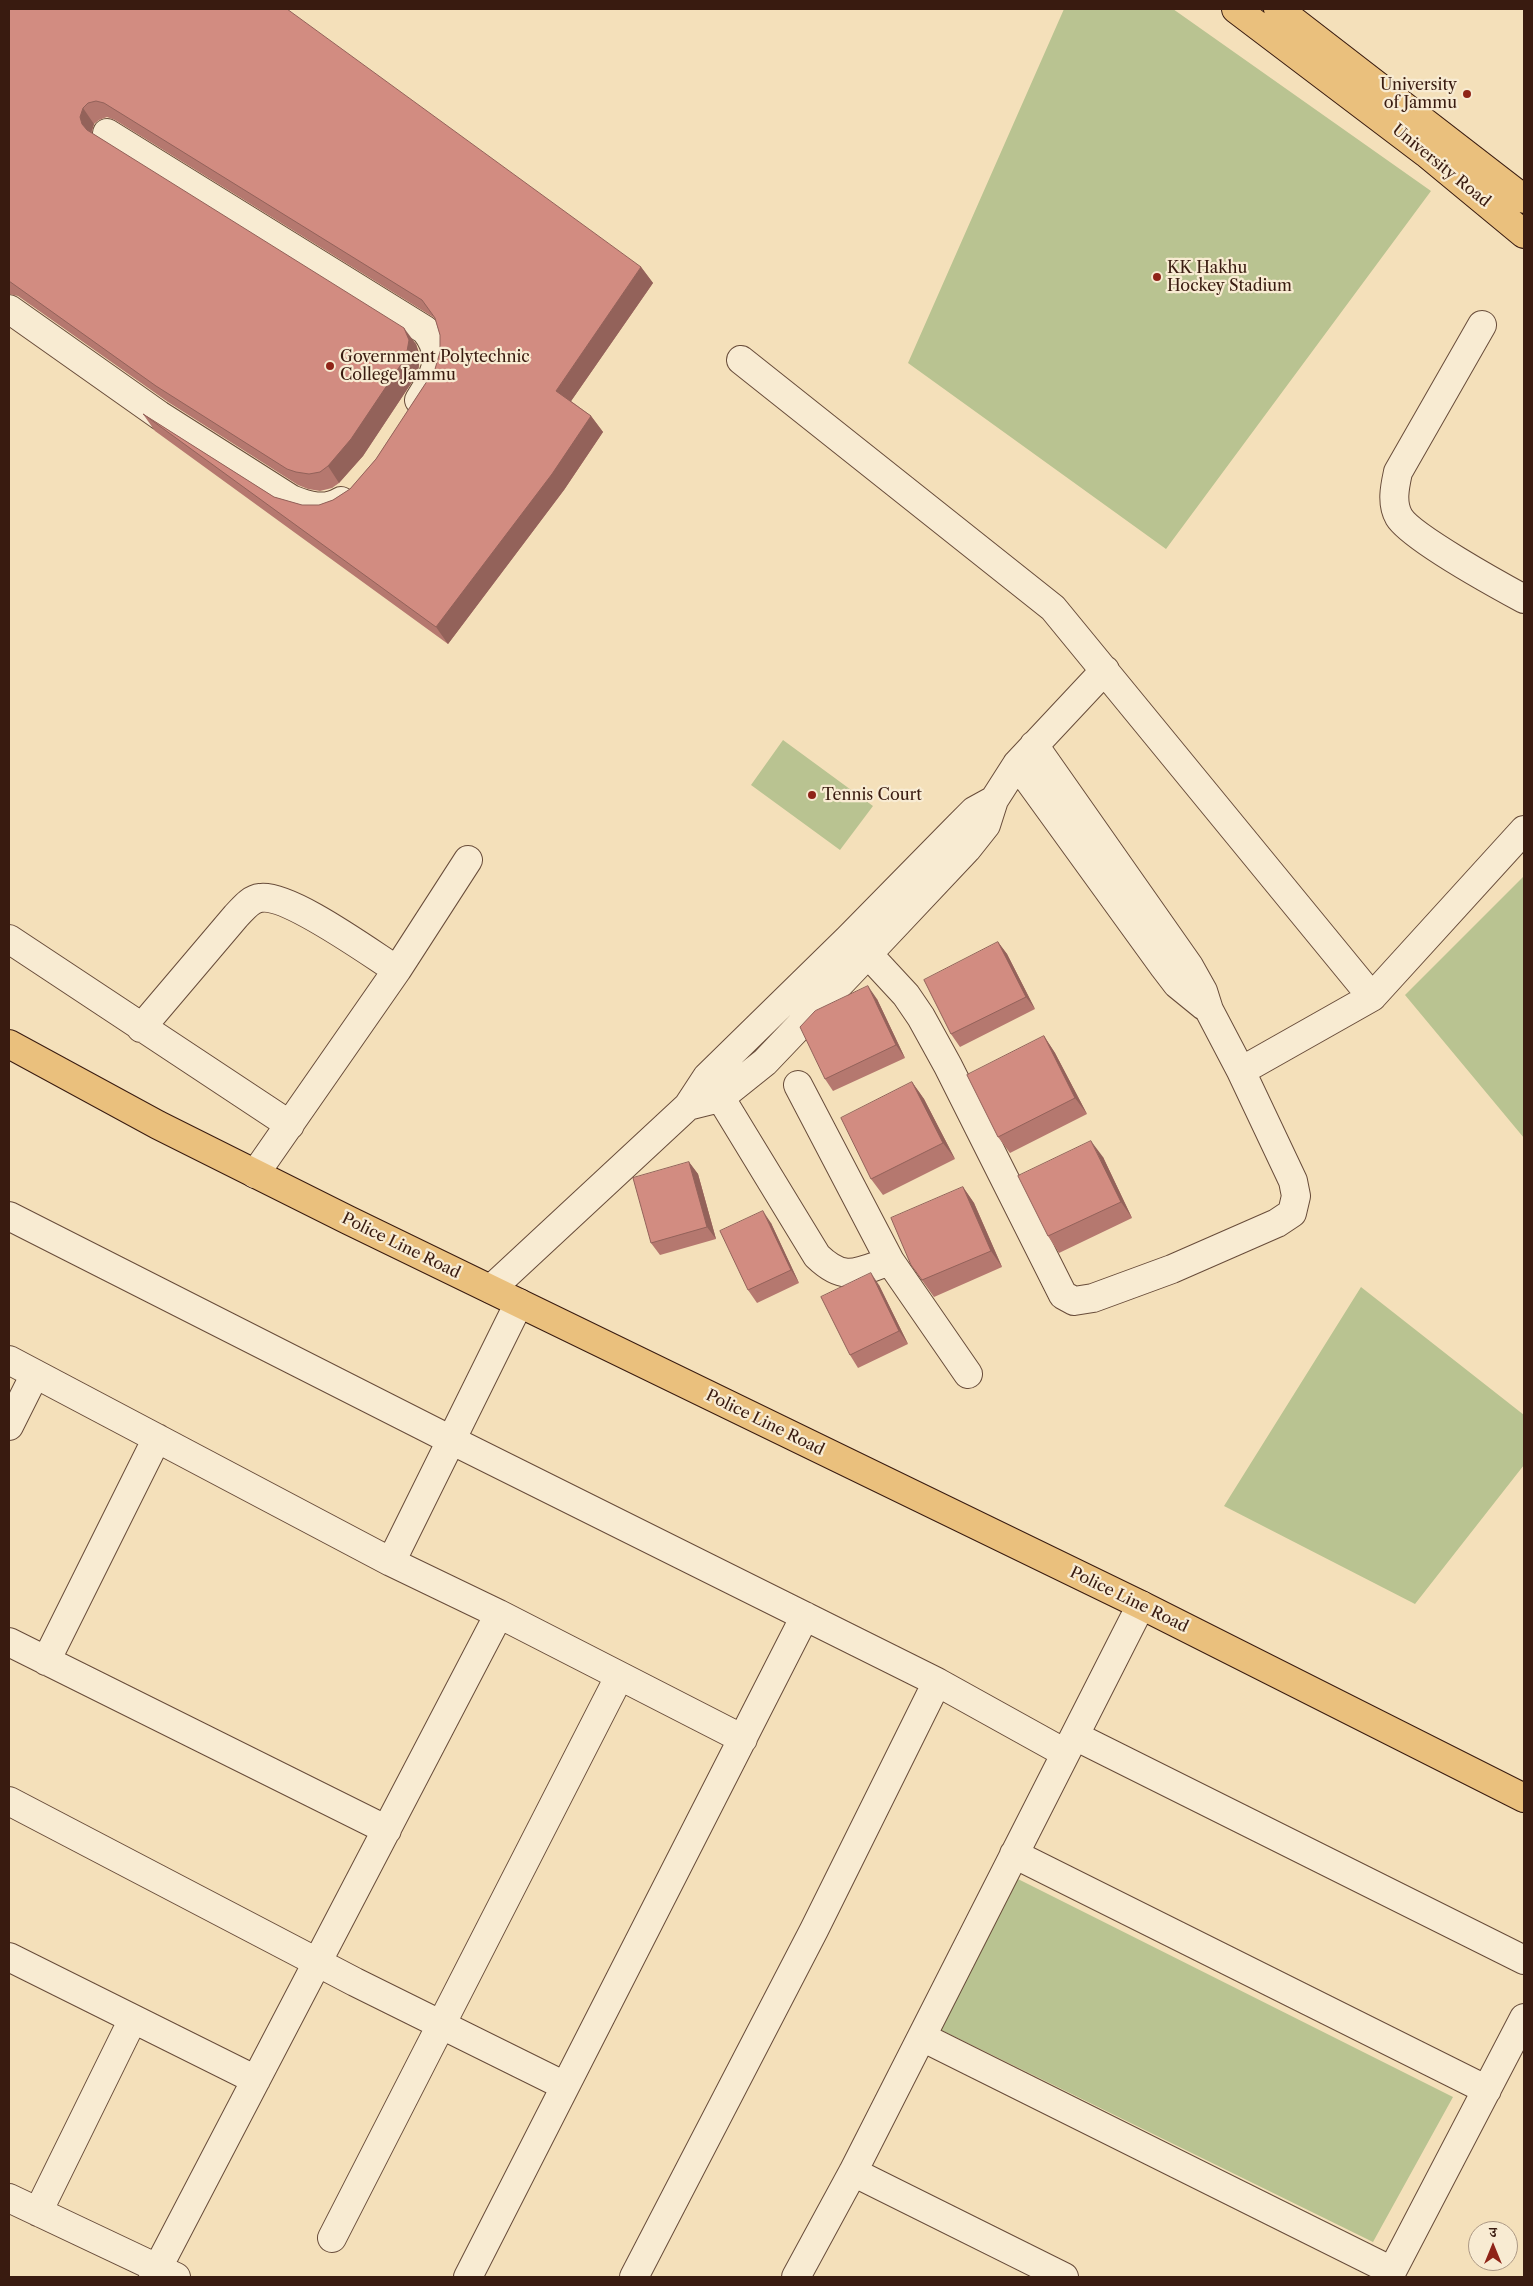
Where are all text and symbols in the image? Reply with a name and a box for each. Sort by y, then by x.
place label: University of Jammu [1380,75,1457,113]
marker: University of Jammu [1461,88,1473,100]
street label: University Road [1388,121,1494,211]
place label: KK Hakhu Hockey Stadium [1167,258,1292,296]
marker: KK Hakhu Hockey Stadium [1151,271,1163,283]
place label: Government Polytechnic College Jammu [340,347,530,385]
marker: Government Polytechnic College Jammu [324,360,336,372]
place label: Tennis Court [822,785,922,805]
marker: Tennis Court [806,789,818,801]
street label: Police Line Road [339,1209,463,1283]
street label: Police Line Road [703,1386,827,1460]
street label: Police Line Road [1067,1563,1191,1637]
north arrow [1468,2221,1518,2271]
text: उ [1489,2223,1497,2241]

